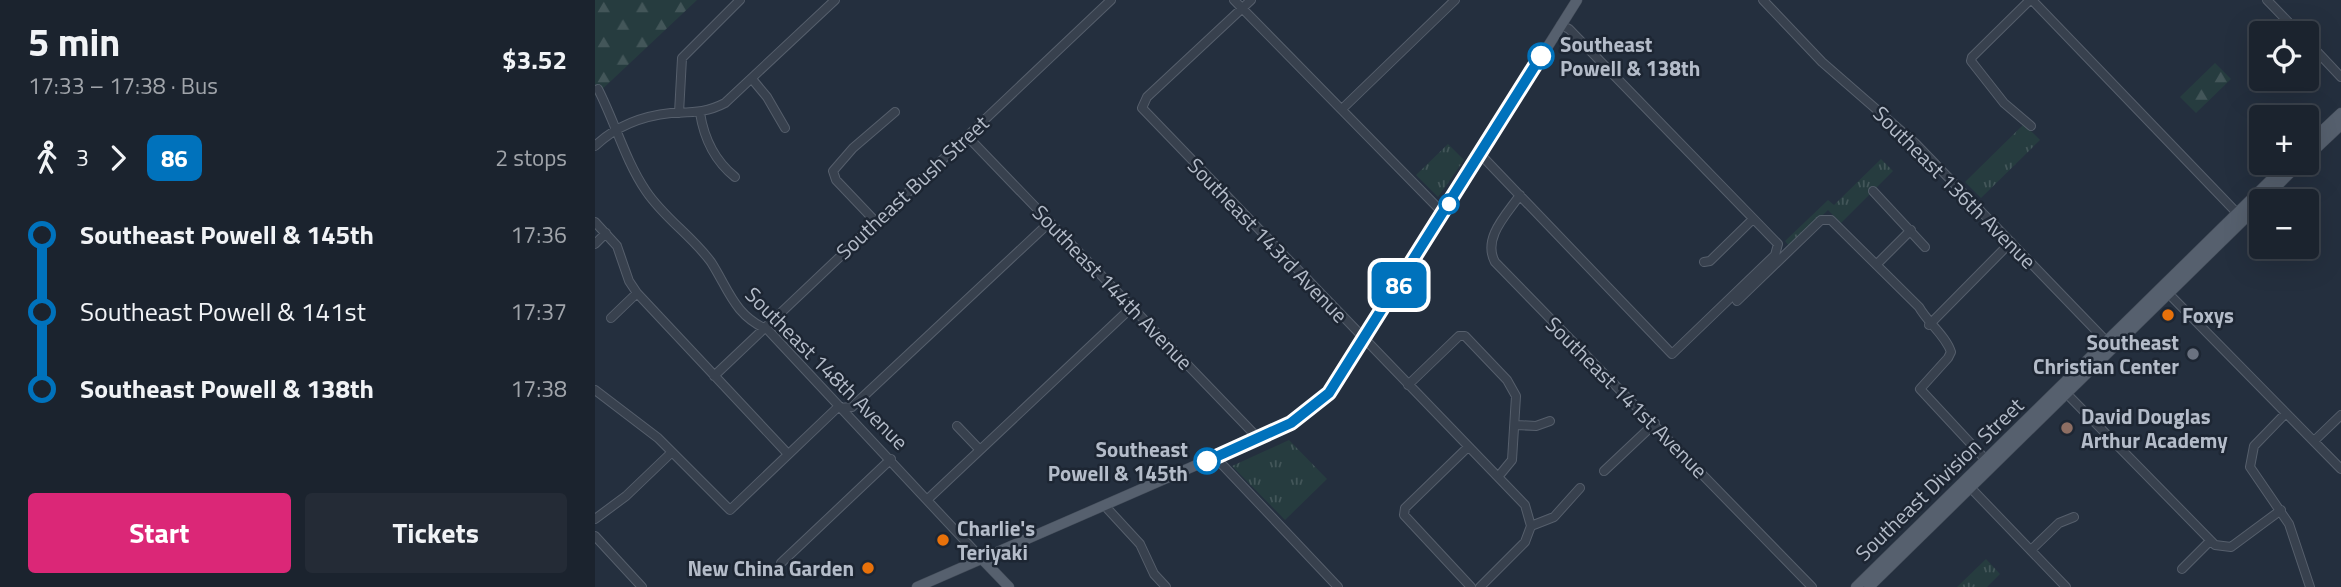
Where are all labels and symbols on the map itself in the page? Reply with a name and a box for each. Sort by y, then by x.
place label: Southeast Powell & 138th [1560,28,1700,84]
marker: Southeast Powell & 138th [1528,43,1554,69]
street label: Southeast 136th Avenue [1866,98,2044,276]
street label: Southeast Bush Street [828,107,996,267]
street label: Southeast 143rd Avenue [1180,150,1356,330]
unlabelled marker [1439,194,1459,214]
street label: Southeast 144th Avenue [1025,197,1201,377]
line badge: 86 [1367,262,1431,308]
street label: Southeast 148th Avenue [738,279,916,457]
place label: Foxys [2182,299,2234,331]
marker: Foxys [2160,307,2176,323]
street label: Southeast 141st Avenue [1539,309,1715,485]
place label: Southeast Christian Center [2033,326,2179,382]
marker: Southeast Christian Center [2185,346,2201,362]
street label: Southeast Division Street [1848,389,2031,568]
place label: David Douglas Arthur Academy [2081,400,2228,456]
marker: David Douglas Arthur Academy [2059,420,2075,436]
place label: Southeast Powell & 145th [1048,433,1188,489]
marker: Southeast Powell & 145th [1194,448,1220,474]
place label: Charlie's Teriyaki [957,512,1035,568]
marker: Charlie's Teriyaki [935,532,951,548]
place label: New China Garden [687,552,854,584]
marker: New China Garden [860,560,876,576]

